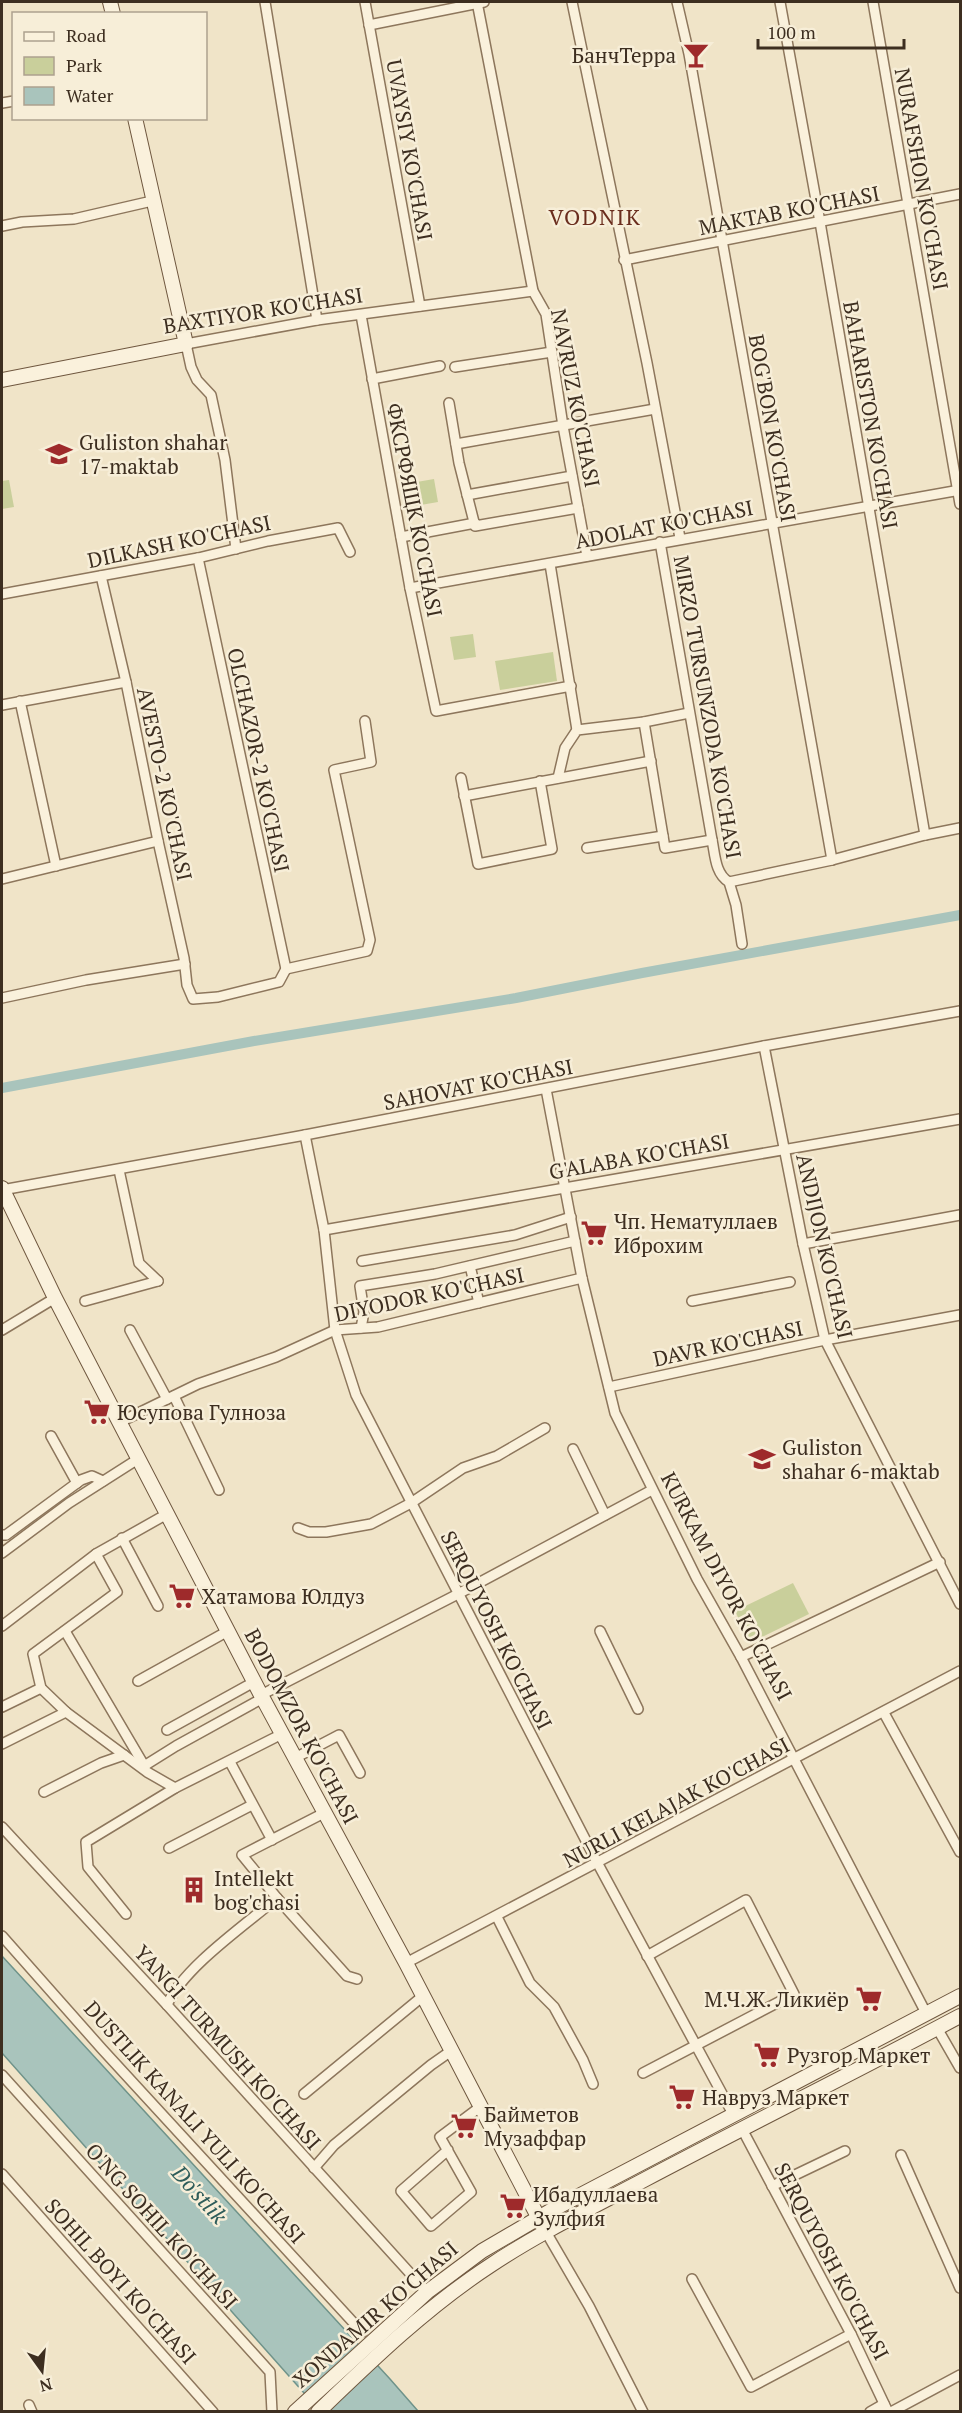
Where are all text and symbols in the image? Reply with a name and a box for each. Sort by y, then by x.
legend [12,12,207,120]
scale bar [758,12,904,50]
text: 100 m [767,20,816,44]
text: Road [66,23,106,47]
bar icon: БанчТерра [681,40,711,70]
place label: БанчТерра [572,41,676,69]
text: Park [66,53,103,77]
street label: UVAYSIY KO'CHASI [380,57,440,243]
street label: NURAFSHON KO'CHASI [889,66,955,292]
text: Water [66,83,113,107]
street label: MAKTAB KO'CHASI [696,179,882,241]
district label: VODNIK [548,202,642,231]
street label: BAXTIYOR KO'CHASI [161,280,365,340]
street label: BAHARISTON KO'CHASI [837,299,905,531]
street label: NAVRUZ KO'CHASI [545,306,607,490]
street label: BOG'BON KO'CHASI [743,332,803,524]
street label: ФКСРФЯЩК KO'CHASI [380,400,450,620]
place label: Guliston shahar 17-maktab [79,428,227,480]
school or university icon: Guliston shahar 17-maktab [44,439,74,469]
street label: ADOLAT KO'CHASI [573,493,755,555]
street label: DILKASH KO'CHASI [85,508,273,574]
street label: MIRZO TURSUNZODA KO'CHASI [668,553,748,861]
street label: OLCHAZOR-2 KO'CHASI [222,645,296,875]
street label: AVESTO-2 KO'CHASI [131,685,199,883]
street label: SAHOVAT KO'CHASI [381,1052,575,1116]
street label: G'ALABA KO'CHASI [547,1126,731,1186]
street label: ANDIJON KO'CHASI [790,1151,860,1341]
place label: Чп. Нематуллаев Иброхим [614,1207,778,1259]
supermarket icon: Чп. Нематуллаев Иброхим [579,1218,609,1248]
street label: DIYODOR KO'CHASI [332,1260,526,1328]
street label: DAVR KO'CHASI [650,1313,806,1373]
supermarket icon: Юсупова Гулноза [82,1397,112,1427]
place label: Юсупова Гулноза [117,1398,287,1426]
place label: Guliston shahar 6-maktab [782,1433,940,1485]
school or university icon: Guliston shahar 6-maktab [747,1444,777,1474]
street label: KURKAM DIYOR KO'CHASI [655,1467,799,1705]
street label: SERQUYOSH KO'CHASI [435,1526,559,1734]
supermarket icon: Хатамова Юлдуз [167,1581,197,1611]
place label: Хатамова Юлдуз [202,1582,365,1610]
street label: BODOMZOR KO'CHASI [239,1624,365,1828]
street label: NURLI KELAJAK KO'CHASI [558,1730,794,1874]
place label: Intellekt bog'chasi [214,1864,300,1916]
building icon: Intellekt bog'chasi [179,1875,209,1905]
street label: YANGI TURMUSH KO'CHASI [128,1939,328,2155]
supermarket icon: М.Ч.Ж. Ликиёр [854,1984,884,2014]
place label: М.Ч.Ж. Ликиёр [704,1985,849,2013]
street label: DUSTLIK KANALI YULI KO'CHASI [78,1995,312,2249]
supermarket icon: Рузгор Маркет [752,2040,782,2070]
place label: Рузгор Маркет [787,2041,931,2069]
supermarket icon: Навруз Маркет [667,2082,697,2112]
place label: Навруз Маркет [702,2083,849,2111]
place label: Байметов Музаффар [484,2100,586,2152]
supermarket icon: Байметов Музаффар [449,2111,479,2141]
street label: O'NG SOHIL KO'CHASI [80,2137,244,2315]
street label: SERQUYOSH KO'CHASI [768,2157,896,2365]
water label: Do'stlik [165,2158,234,2230]
place label: Ибадуллаева Зулфия [533,2180,659,2232]
supermarket icon: Ибадуллаева Зулфия [498,2191,528,2221]
street label: SOHIL BOYI KO'CHASI [39,2192,203,2370]
street label: XONDAMIR KO'CHASI [286,2234,464,2394]
north arrow [12,2341,72,2401]
text: N [37,2373,55,2398]

